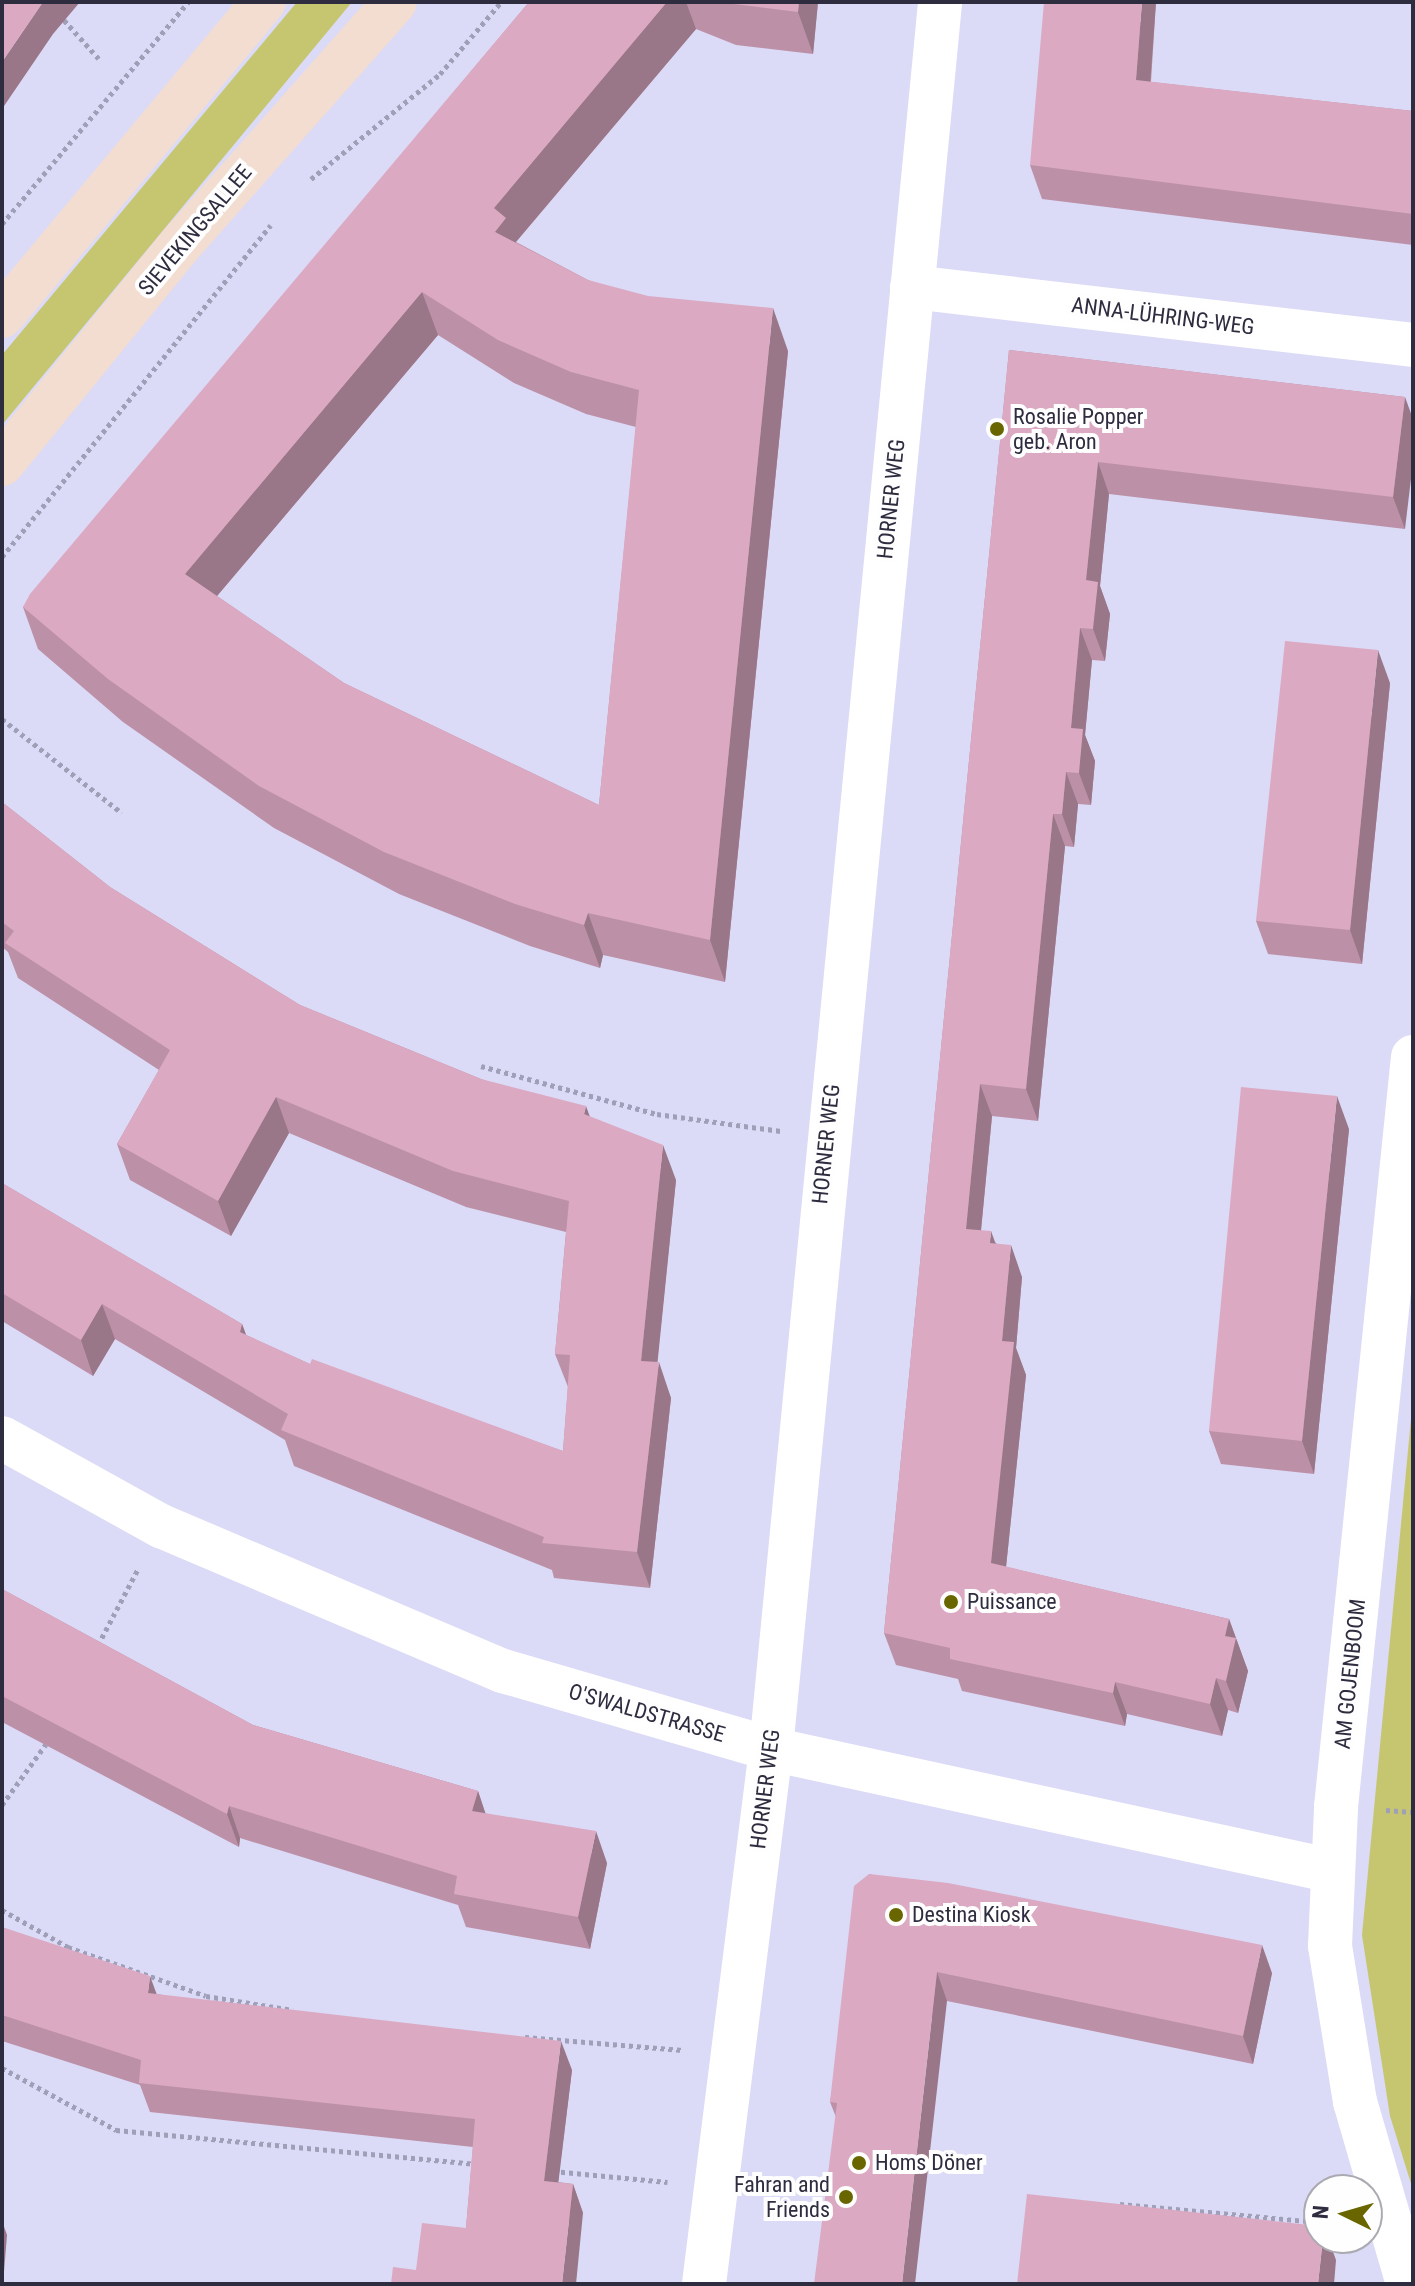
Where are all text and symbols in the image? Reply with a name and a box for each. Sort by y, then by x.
street label: SIEVEKINGSALLEE [133,159,257,301]
street label: ANNA-LÜHRING-WEG [1070,292,1256,340]
place label: Rosalie Popper geb. Aron [1013,403,1144,454]
marker: Rosalie Popper geb. Aron [988,420,1006,438]
street label: HORNER WEG [872,438,910,560]
street label: HORNER WEG [807,1083,845,1205]
place label: Puissance [967,1589,1057,1615]
marker: Puissance [942,1593,960,1611]
street label: AM GOJENBOOM [1329,1598,1371,1750]
street label: O'SWALDSTRASSE [566,1678,728,1748]
street label: HORNER WEG [745,1728,785,1850]
place label: Destina Kiosk [912,1902,1031,1928]
marker: Destina Kiosk [887,1906,905,1924]
place label: Homs Döner [875,2150,983,2176]
marker: Homs Döner [850,2154,868,2172]
place label: Fahran and Friends [734,2171,830,2222]
north arrow [1303,2174,1383,2254]
marker: Fahran and Friends [837,2188,855,2206]
text: N [1308,2204,1334,2220]

